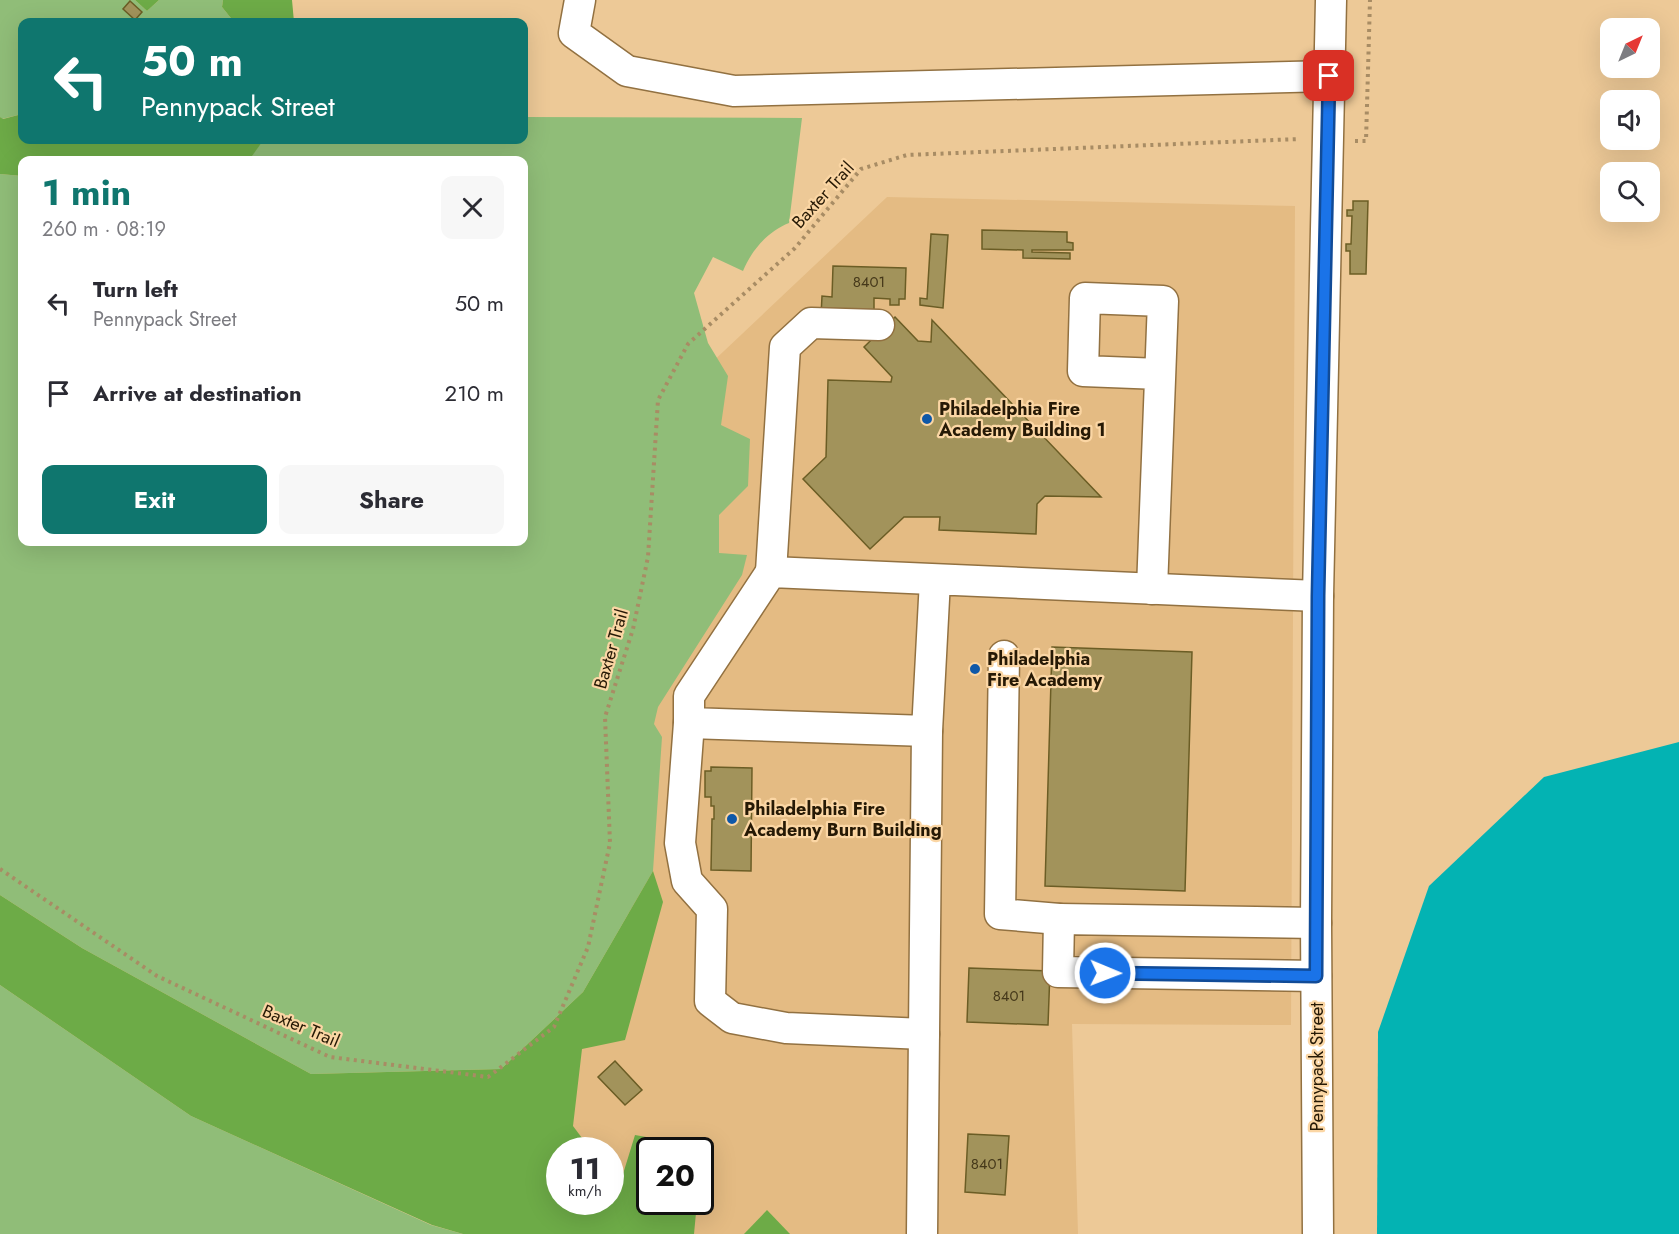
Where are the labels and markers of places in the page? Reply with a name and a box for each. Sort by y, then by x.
pin [1303,50,1354,101]
place label: Philadelphia Fire Academy Building 1 [938,396,1106,443]
marker: Philadelphia Fire Academy Building 1 [920,412,934,426]
place label: Philadelphia Fire Academy [987,646,1103,693]
marker: Philadelphia Fire Academy [968,662,982,676]
place label: Philadelphia Fire Academy Burn Building [743,796,942,843]
marker: Philadelphia Fire Academy Burn Building [725,812,739,826]

